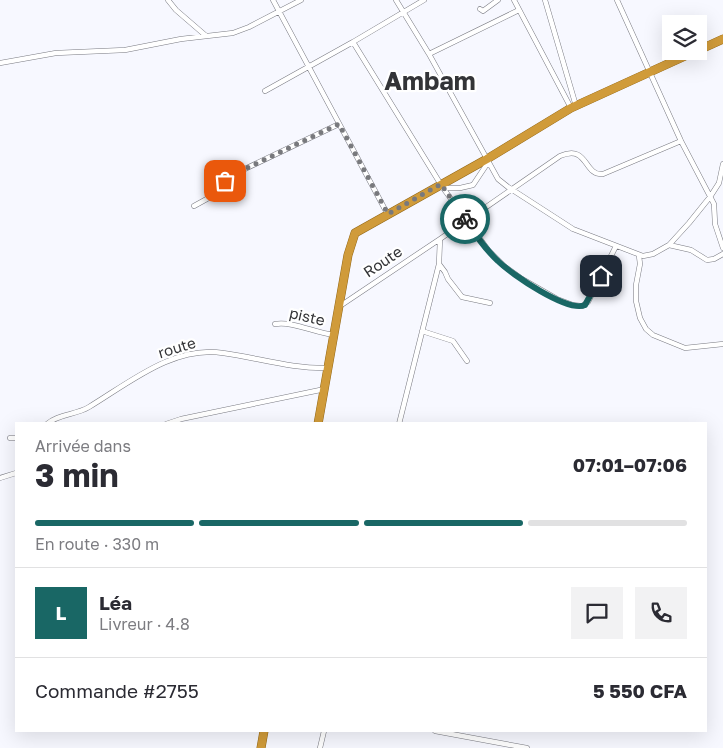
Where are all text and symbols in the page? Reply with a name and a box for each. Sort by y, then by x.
map controls [662,15,707,60]
button: layers [662,15,707,60]
district label: Ambam [384,65,476,96]
pin [204,160,246,202]
icon: bag [211,167,239,195]
courier [440,194,490,244]
icon: bike [451,205,479,233]
street label: Route [360,242,405,281]
pin [580,255,622,297]
icon: home [587,262,615,290]
street label: piste [288,303,327,329]
street label: route [156,333,198,361]
text: Arrivée dans [35,436,131,456]
text: 07:01–07:06 [573,453,687,476]
text: 3 min [35,456,119,494]
text: En route · 330 m [35,534,159,554]
button: chat [571,587,623,639]
button: phone [635,587,687,639]
text: Léa [99,591,132,614]
text: L [56,601,66,624]
text: Livreur · 4.8 [99,614,190,634]
text: Commande #2755 [35,679,199,702]
text: 5 550 CFA [593,679,687,702]

